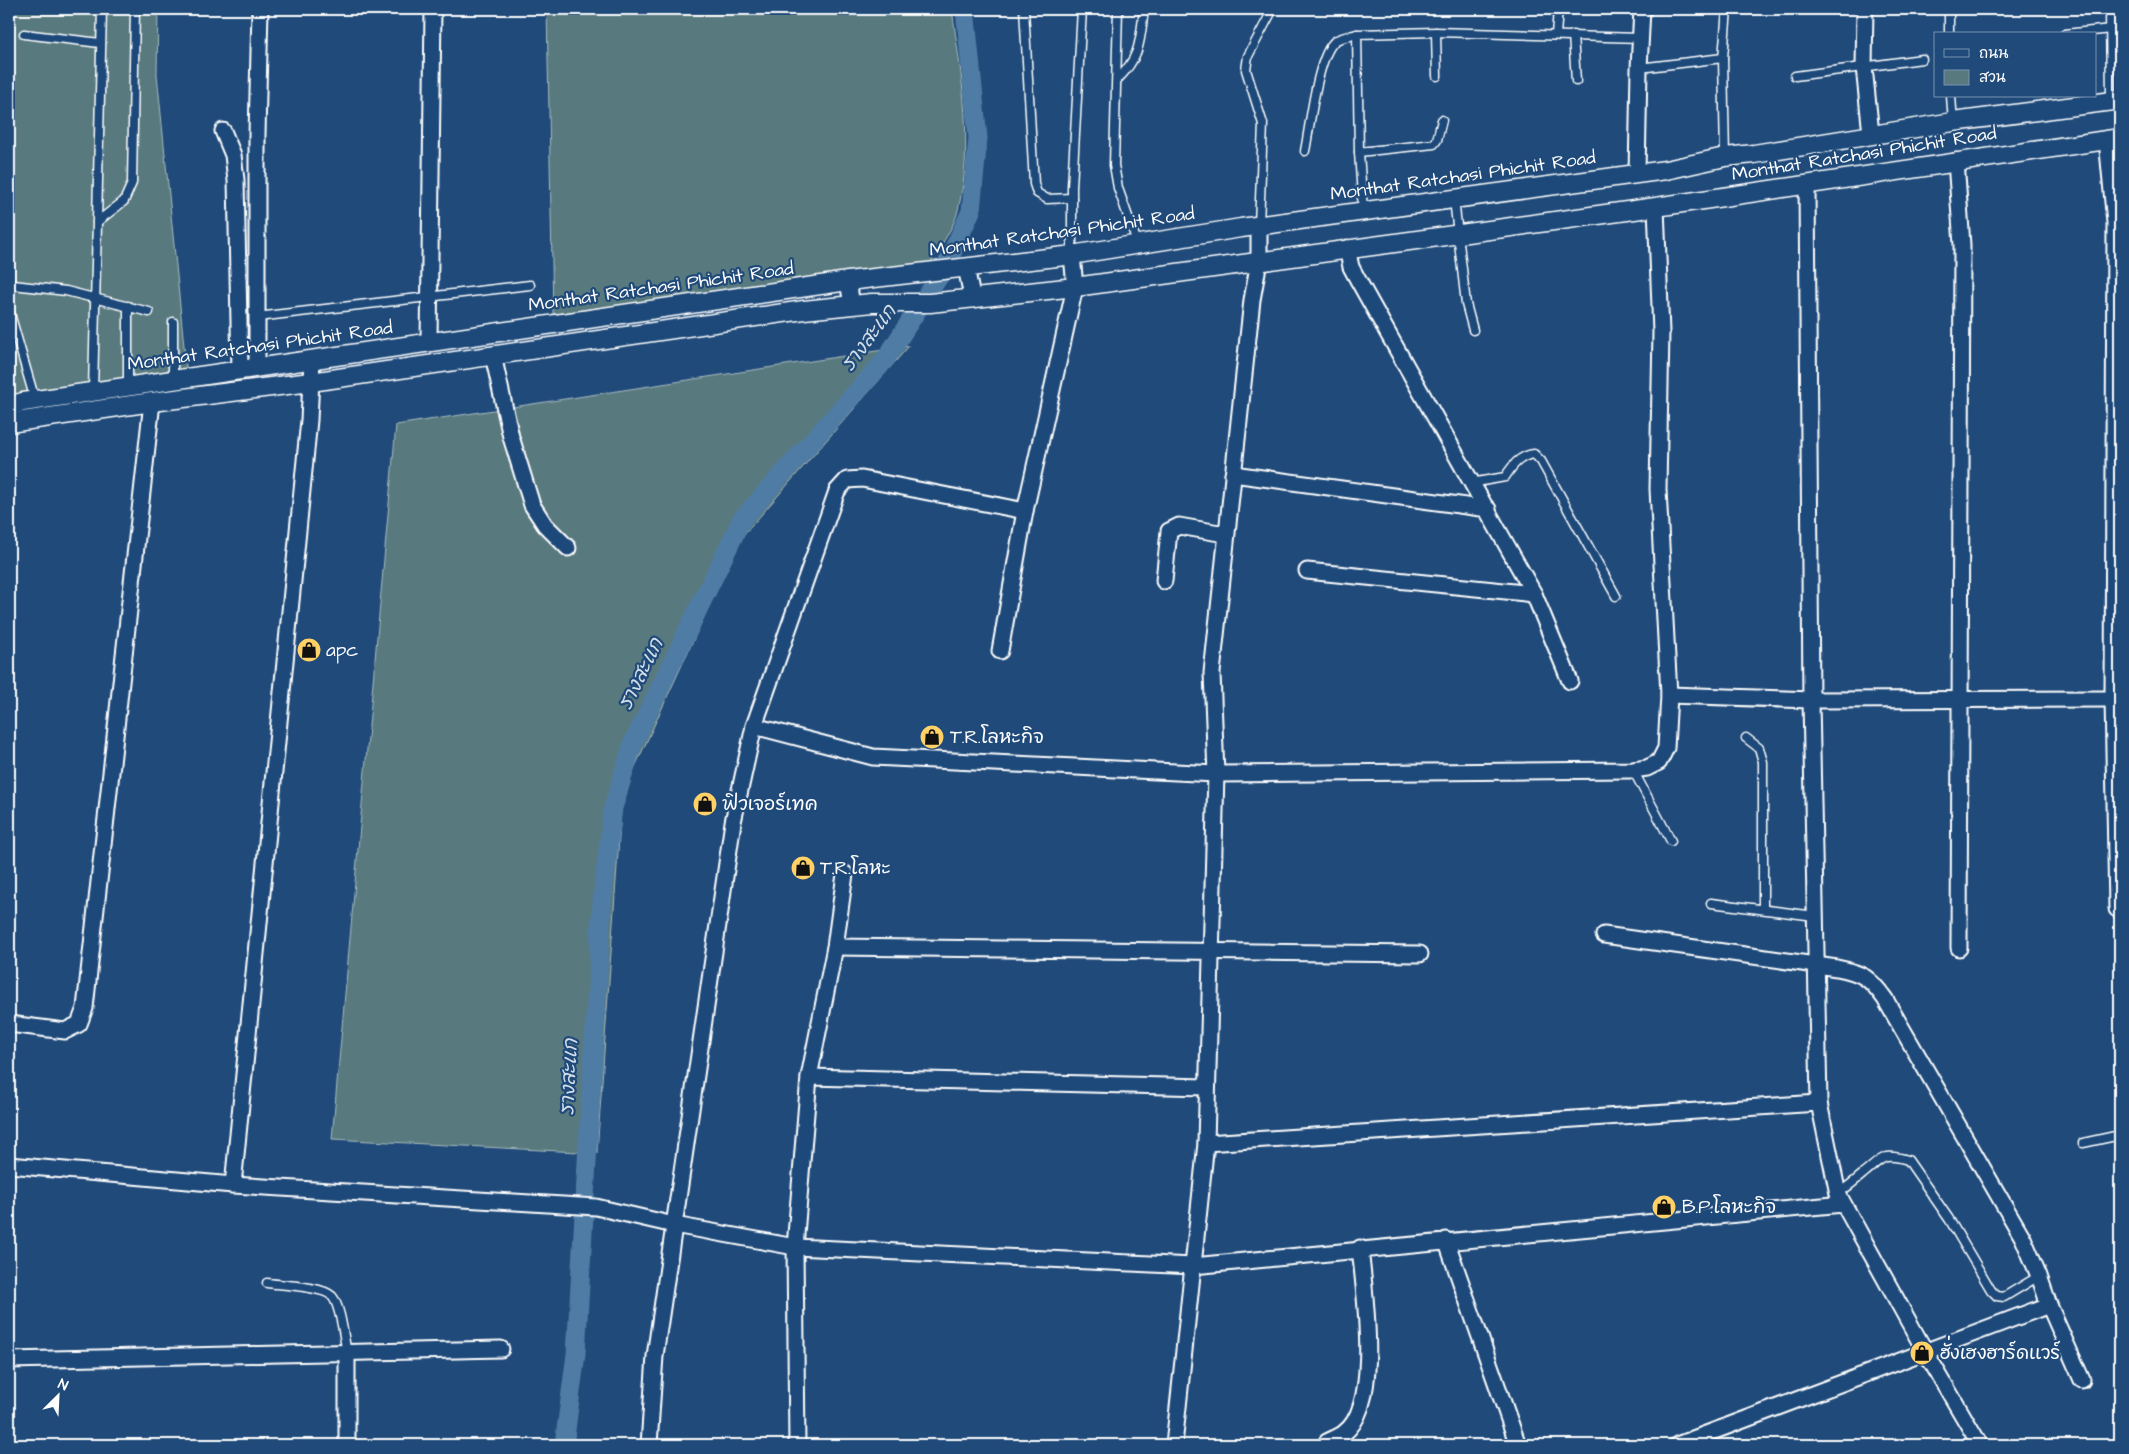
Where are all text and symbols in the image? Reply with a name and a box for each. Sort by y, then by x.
legend [1934,32,2096,98]
text: ถนน [1979,43,2008,64]
text: สวน [1979,67,2006,88]
street label: Monthat Ratchasi Phichit Road [1730,120,1999,188]
street label: Monthat Ratchasi Phichit Road [1329,144,1598,208]
street label: Monthat Ratchasi Phichit Road [928,200,1197,264]
street label: Monthat Ratchasi Phichit Road [527,255,796,319]
water label: รางสะแก [835,298,904,377]
street label: Monthat Ratchasi Phichit Road [126,314,395,378]
water label: รางสะแก [612,632,671,715]
shop icon: apc [296,637,322,663]
place label: apc [326,637,358,664]
shop icon: T.R.โลหะกิจ [919,724,945,750]
place label: T.R.โลหะกิจ [950,724,1044,751]
shop icon: ฟิวเจอร์เทค [692,791,718,817]
place label: ฟิวเจอร์เทค [722,791,818,818]
shop icon: T.R.โลหะ [790,855,816,881]
place label: T.R.โลหะ [820,855,891,882]
water label: รางสะแก [553,1037,585,1116]
shop icon: B.P.โลหะกิจ [1651,1194,1677,1220]
place label: B.P.โลหะกิจ [1682,1194,1776,1221]
place label: ฮั่งเฮงฮาร์ดแวร์ [1940,1335,2061,1367]
shop icon: ฮั่งเฮงฮาร์ดแวร์ [1909,1340,1935,1366]
north arrow [32,1372,82,1422]
text: N [55,1374,71,1396]

